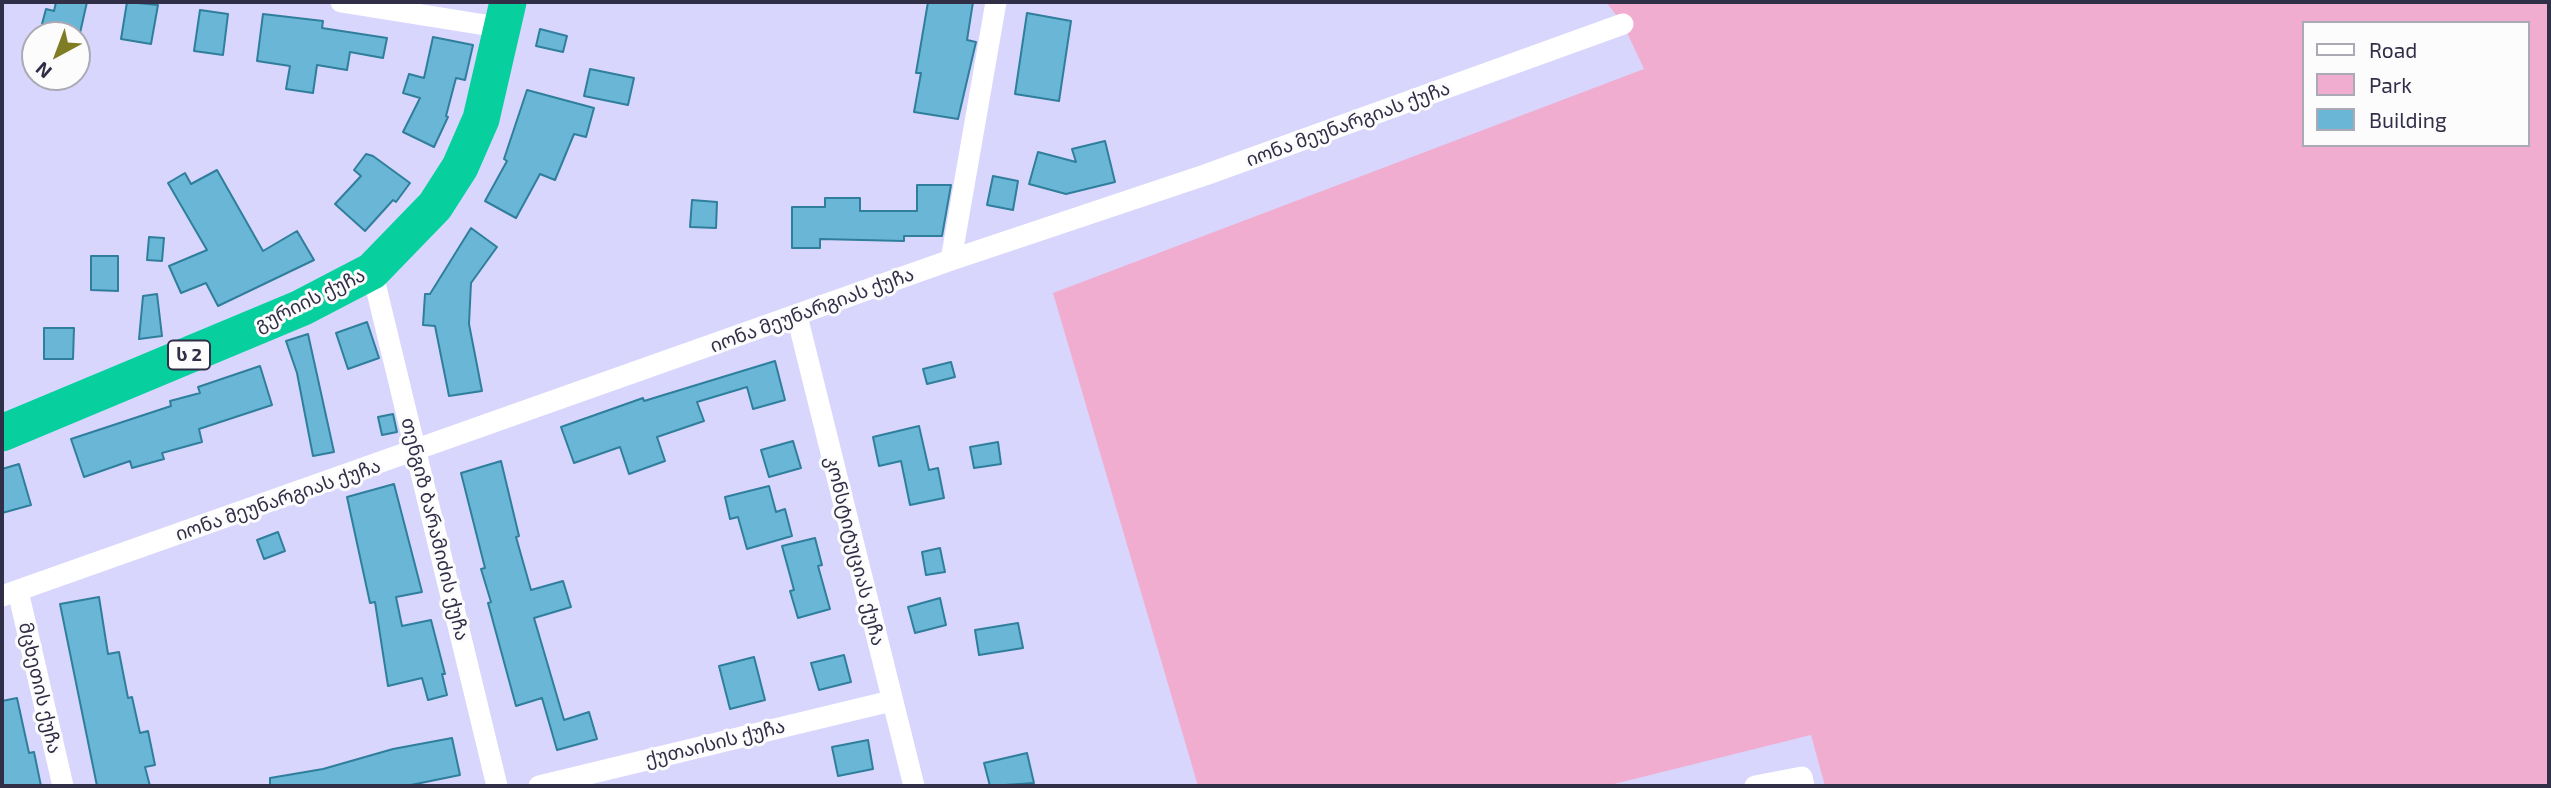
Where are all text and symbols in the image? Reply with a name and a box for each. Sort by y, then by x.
north arrow [21,21,91,91]
legend [2302,21,2530,147]
text: Road [2369,37,2417,62]
text: N [30,58,56,84]
text: Park [2369,72,2412,97]
street label: იონა მეუნარგიას ქუჩა [1243,76,1453,172]
text: Building [2369,107,2447,132]
street label: იონა მეუნარგიას ქუჩა [707,262,917,358]
street label: გურიის ქუჩა [251,263,369,337]
road number: ს 2 [168,340,210,370]
street label: თენგიზ ბარამიძის ქუჩა [396,415,474,643]
street label: იონა მეუნარგიას ქუჩა [173,454,383,546]
street label: კონსტიტუციას ქუჩა [820,454,890,648]
street label: მცხეთის ქუჩა [14,620,66,756]
street label: ქუთაისის ქუჩა [643,715,787,771]

